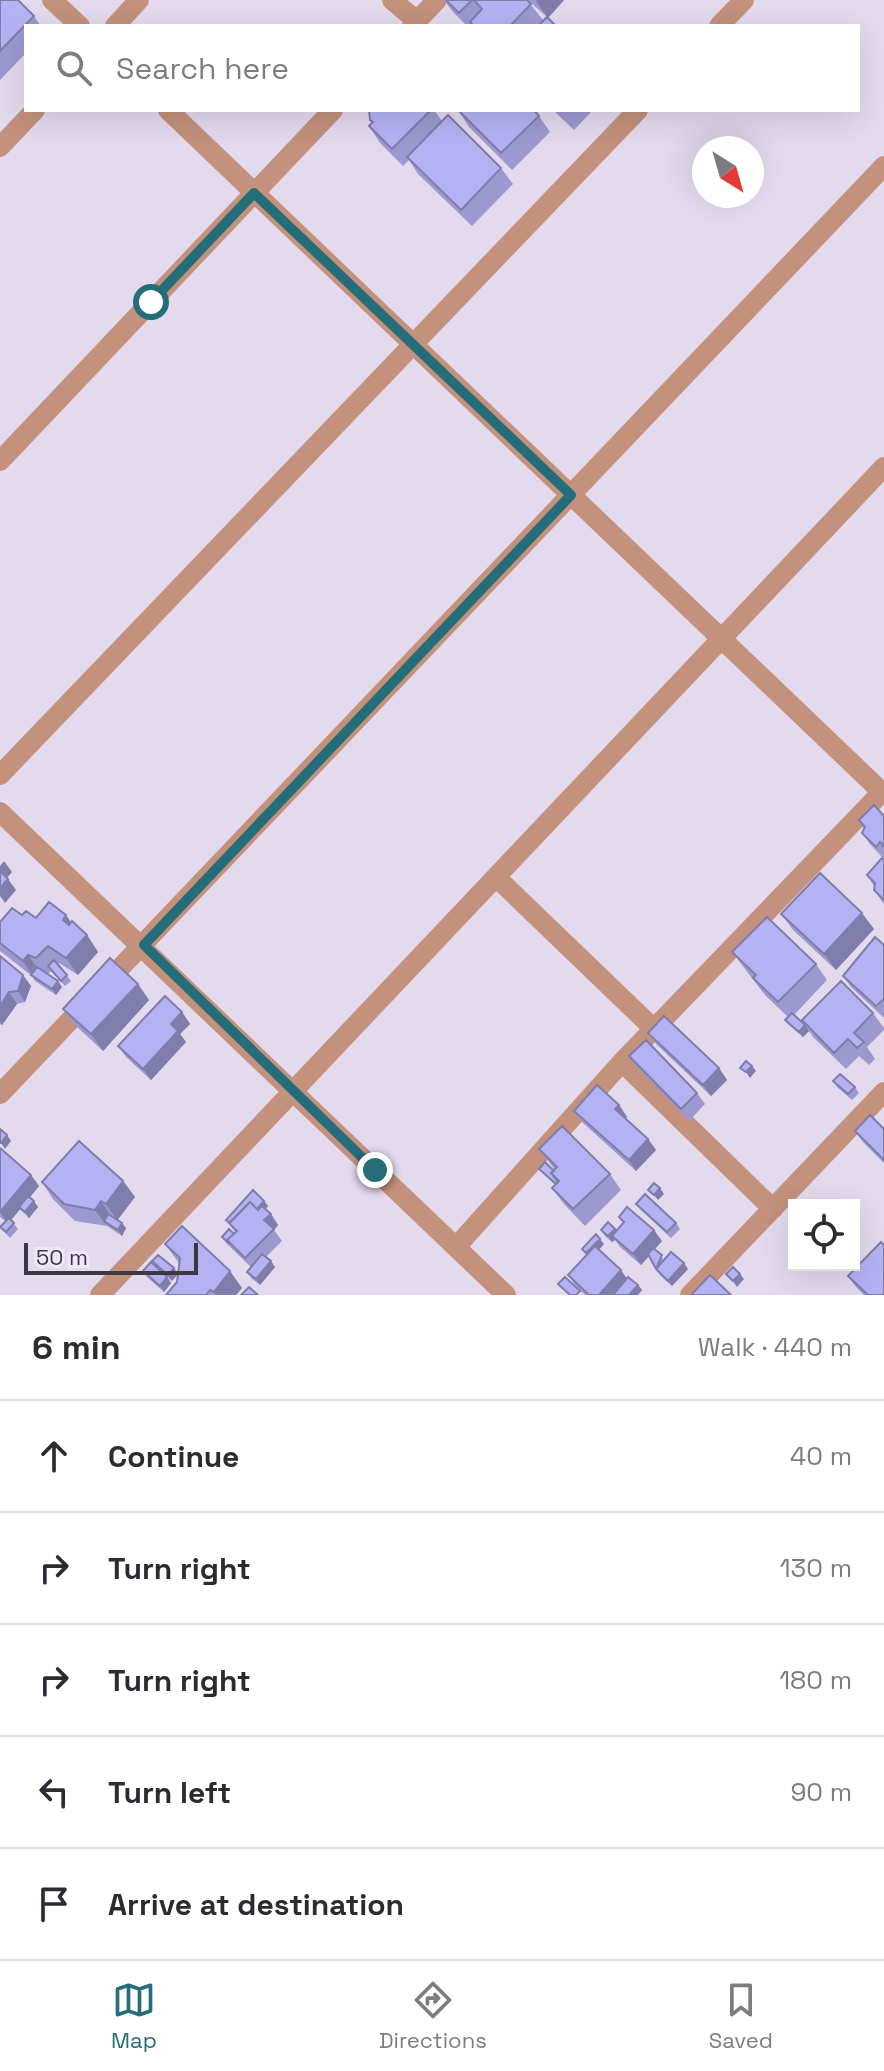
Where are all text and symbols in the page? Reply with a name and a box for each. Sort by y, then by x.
search box [24,24,860,112]
icon: search [52,46,96,90]
text: Search here [116,49,289,88]
north arrow [692,136,764,208]
route start [133,284,169,320]
route end [357,1152,393,1188]
map controls [788,1199,860,1271]
button: locate [788,1199,860,1271]
scale bar [24,1239,198,1275]
text: 50 m [36,1243,88,1271]
text: 6 min [32,1326,121,1369]
text: Walk · 440 m [698,1330,852,1364]
icon: ahead [32,1434,76,1478]
text: Continue [108,1437,239,1476]
text: 40 m [790,1439,852,1473]
icon: right [32,1546,76,1590]
text: Turn right [108,1549,251,1588]
text: 130 m [780,1551,852,1585]
icon: right [32,1658,76,1702]
text: Turn right [108,1661,251,1700]
text: 180 m [779,1663,852,1697]
icon: left [32,1770,76,1814]
text: Turn left [108,1773,231,1812]
text: 90 m [790,1775,852,1809]
icon: arrive [32,1882,76,1926]
text: Arrive at destination [108,1885,404,1924]
tab: Map [111,1978,157,2054]
tab: Directions [379,1978,487,2054]
tab: Saved [709,1978,773,2054]

